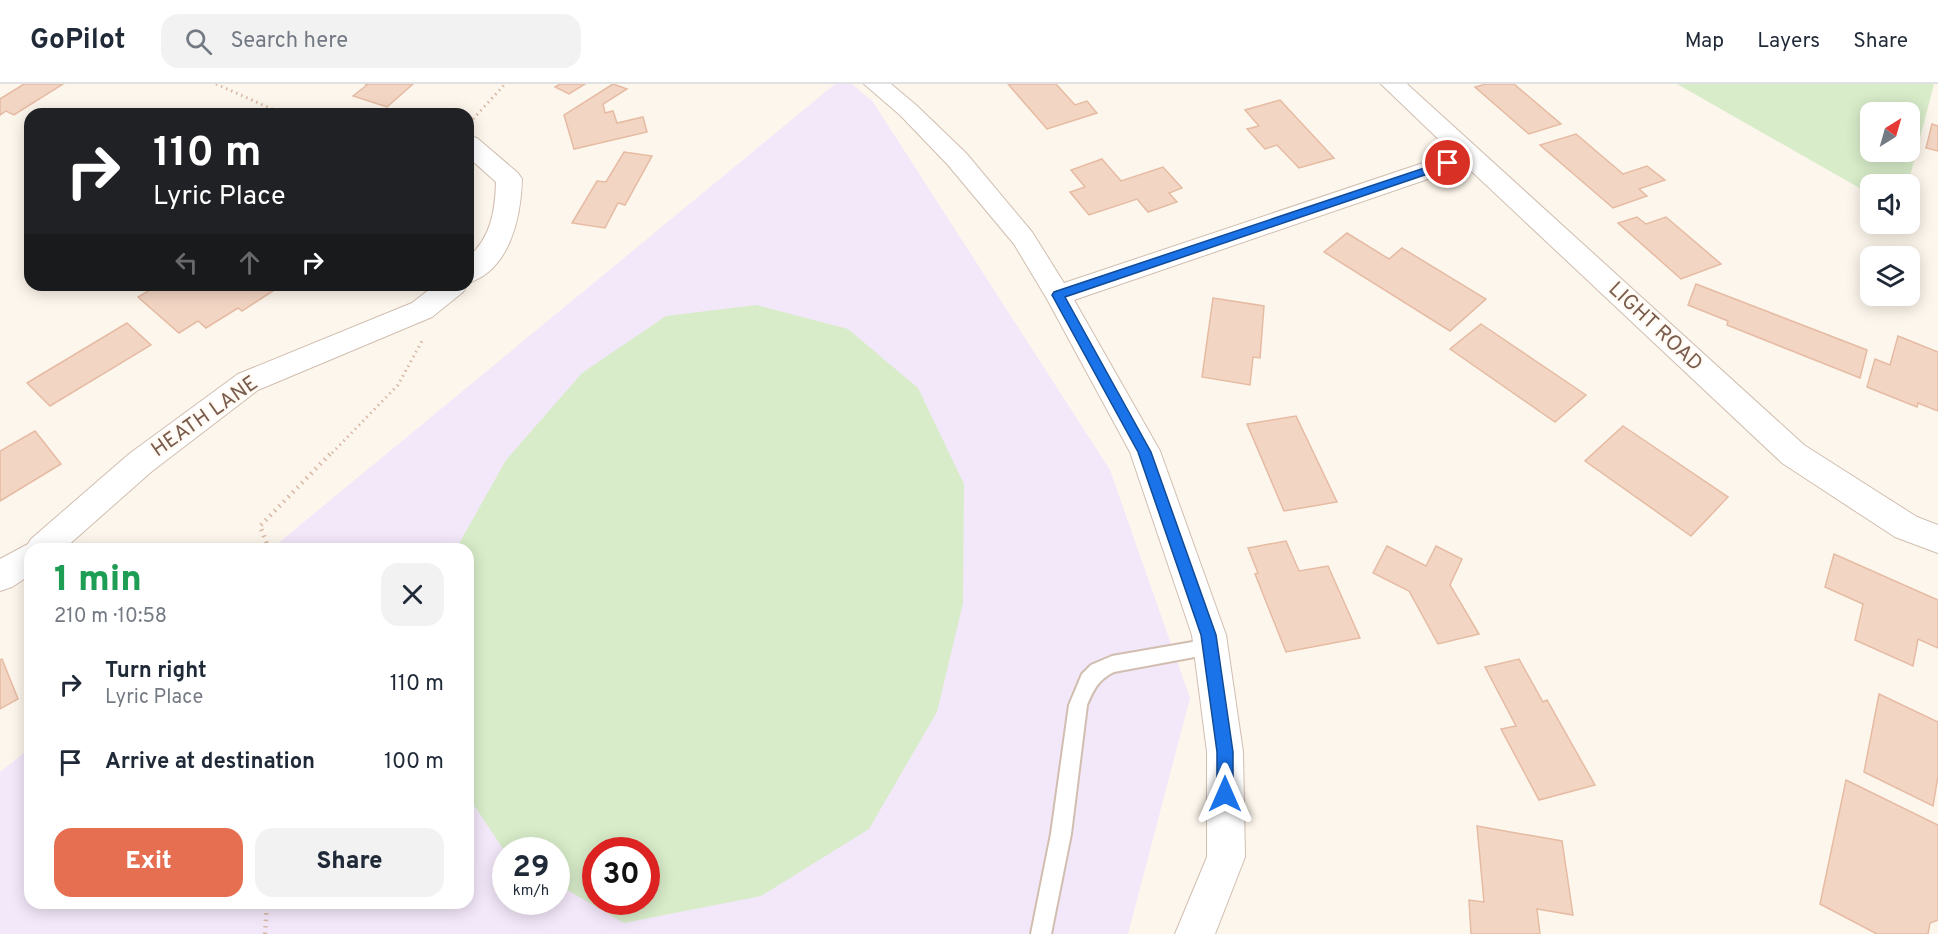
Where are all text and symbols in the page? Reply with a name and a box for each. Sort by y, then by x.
search box [161,14,581,68]
text: GoPilot [30,23,125,59]
icon: search [182,25,215,58]
text: Search here [230,28,348,55]
text: Map [1685,28,1724,55]
text: Layers [1757,28,1820,55]
text: Share [1853,28,1908,55]
north arrow [1860,102,1920,162]
map controls [1860,102,1920,306]
text: 110 m [153,128,262,181]
icon: right [54,132,132,210]
pin [1422,137,1473,188]
icon: arrive [1431,146,1464,179]
button: sound [1860,174,1920,234]
text: Lyric Place [153,180,286,214]
icon: left [170,246,203,279]
icon: ahead [233,246,266,279]
icon: right [296,246,329,279]
button: layers [1860,246,1920,306]
street label: LIGHT ROAD [1602,276,1708,378]
street label: HEATH LANE [146,370,264,464]
text: 1 min [54,558,142,604]
button: close [381,563,444,626]
text: 210 m · 10:58 [54,604,167,630]
text: Turn right [105,658,207,685]
icon: right [54,668,87,701]
text: 110 m [390,671,444,698]
text: Lyric Place [105,685,203,711]
icon: arrive [54,746,87,779]
text: Arrive at destination [105,749,315,776]
text: 100 m [384,749,444,776]
position arrow [1193,762,1257,826]
button: Exit [54,828,243,897]
button: Share [255,828,444,897]
speed limit sign: 30 [582,837,660,915]
text: 29 [513,850,549,887]
text: km/h [513,882,549,901]

